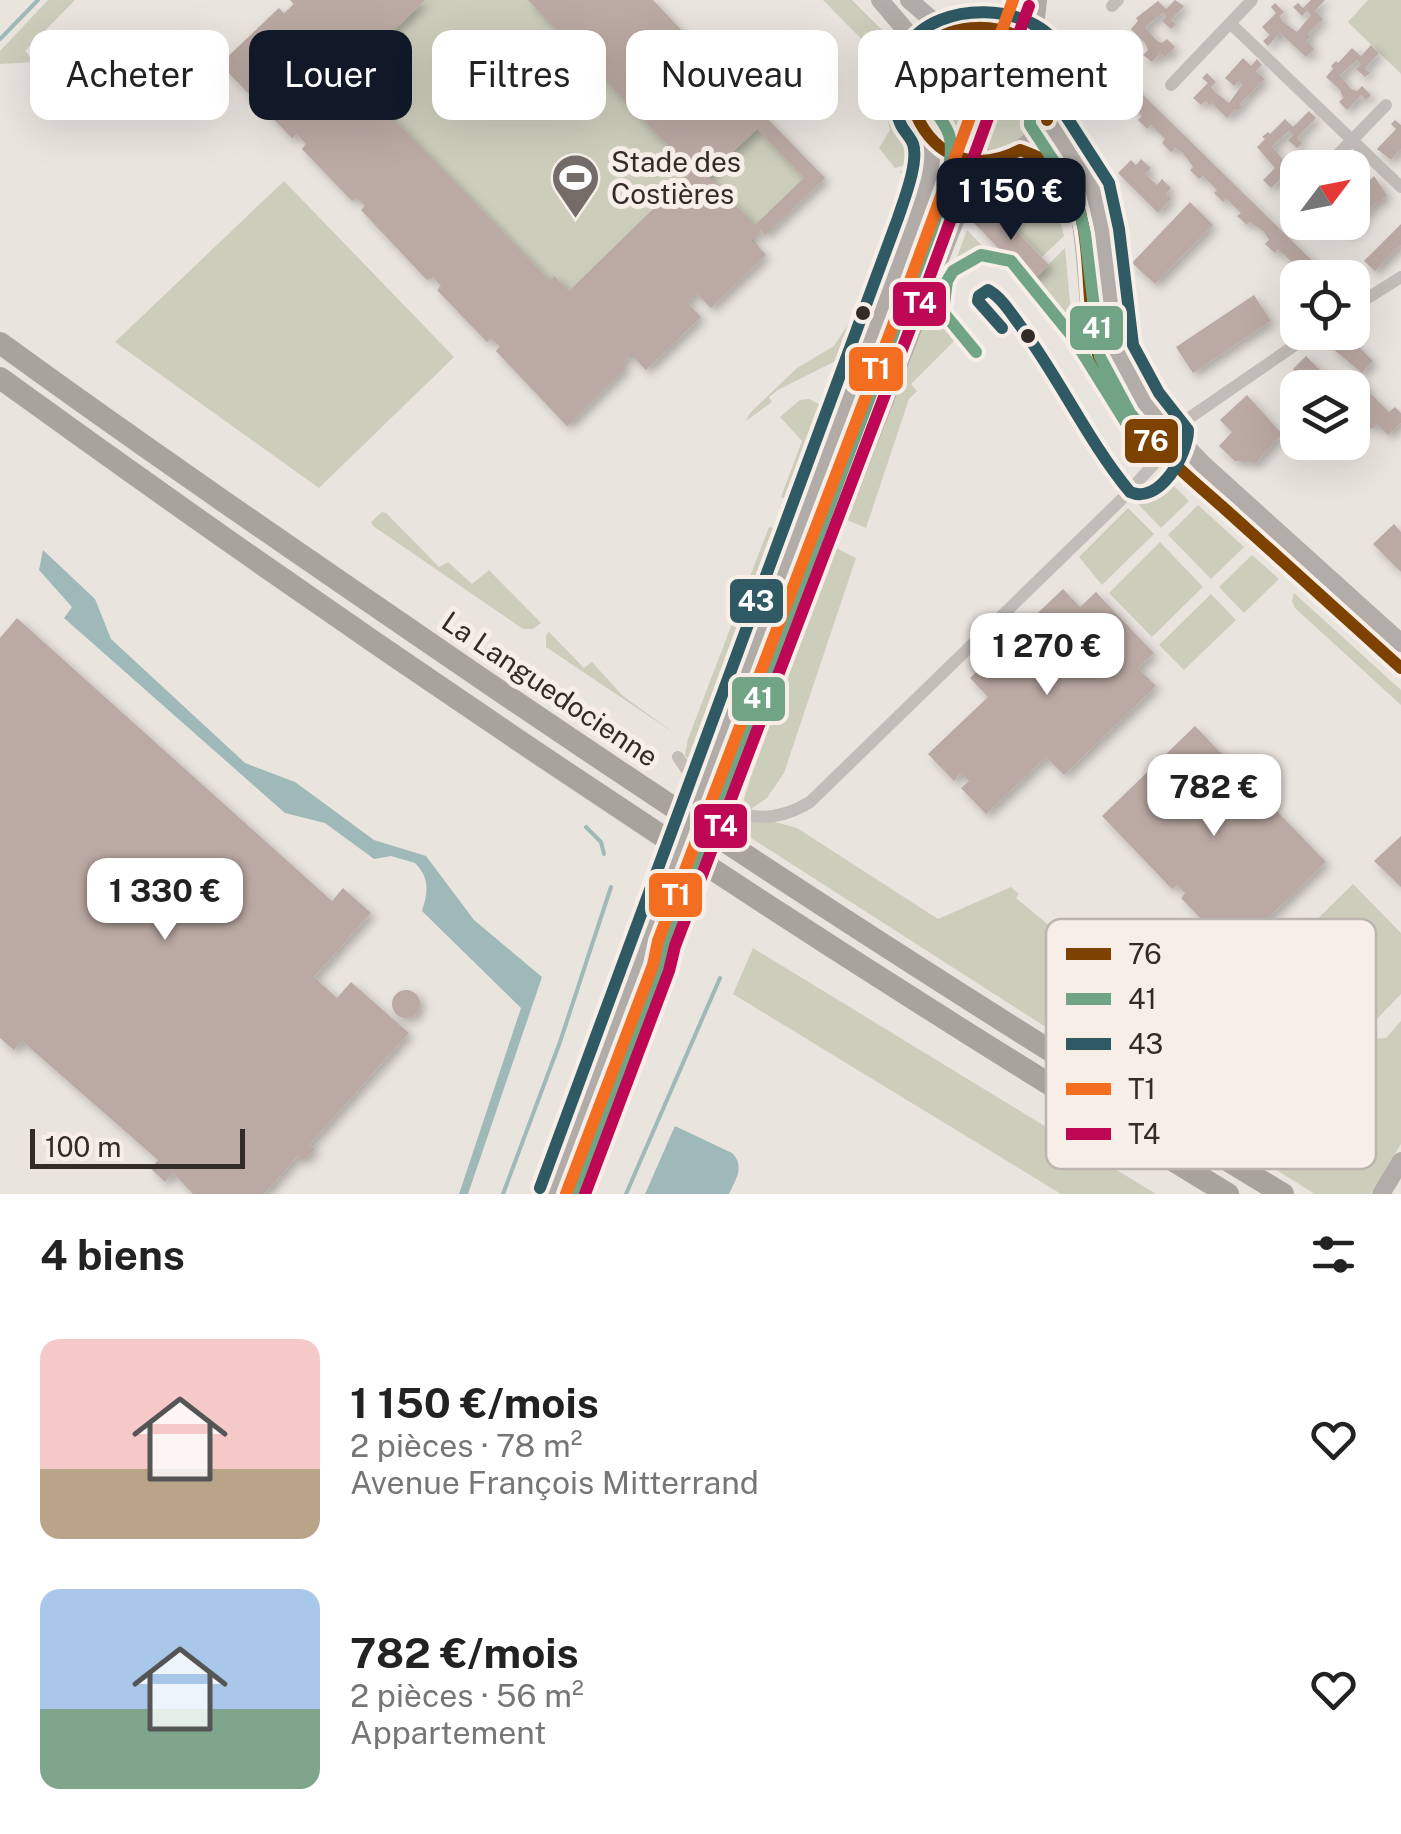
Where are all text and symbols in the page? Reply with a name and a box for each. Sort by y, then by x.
chip: Acheter [30,30,229,120]
chip: Louer [249,30,412,120]
chip: Filtres [432,30,606,120]
chip: Nouveau [626,30,838,120]
chip: Appartement [858,30,1143,120]
place label: Stade des Costières [611,145,741,210]
north arrow [1280,150,1370,240]
map controls [1280,150,1370,460]
sports icon: Stade des Costières [550,152,602,220]
pin: 1 150 € [919,158,1103,243]
text: 1 150 € [959,172,1063,209]
button: locate [1280,260,1370,350]
line badge: T4 [891,280,948,328]
text: T4 [903,286,937,319]
unlabelled marker [853,303,873,323]
line badge: 41 [1068,304,1125,352]
text: 41 [1082,311,1112,344]
unlabelled marker [1018,326,1038,346]
line badge: T1 [847,345,905,393]
text: T1 [861,352,891,385]
button: layers [1280,370,1370,460]
line badge: 76 [1123,417,1180,465]
text: 76 [1133,424,1169,457]
line badge: 43 [728,577,785,625]
text: 43 [738,584,775,617]
street label: La Languedocienne [436,604,664,773]
pin: 1 270 € [955,613,1139,698]
text: 1 270 € [992,627,1102,664]
line badge: 41 [730,675,787,723]
text: 41 [743,681,773,714]
pin: 782 € [1144,754,1284,839]
text: 782 € [1169,768,1259,805]
line badge: T4 [692,802,749,850]
text: T4 [704,809,738,842]
pin: 1 330 € [73,858,257,943]
line badge: T1 [647,871,704,919]
text: 1 330 € [109,872,221,909]
text: T1 [661,878,691,911]
legend [1046,919,1376,1169]
text: 76 [1128,937,1162,970]
text: 41 [1128,982,1157,1015]
text: 43 [1128,1027,1163,1060]
text: T1 [1128,1072,1156,1105]
text: T4 [1128,1117,1160,1150]
scale bar [30,1124,245,1168]
text: 100 m [45,1130,122,1163]
icon: filters [1306,1227,1361,1282]
text: 4 biens [40,1230,185,1279]
text: 1 150 €/mois [350,1378,599,1427]
icon: home [120,1379,240,1499]
icon: heart [1306,1412,1361,1467]
text: 2 pièces · 78 m² [350,1427,583,1464]
text: Avenue François Mitterrand [350,1464,759,1501]
text: 782 €/mois [350,1628,579,1677]
icon: home [120,1629,240,1749]
icon: heart [1306,1662,1361,1717]
text: 2 pièces · 56 m² [350,1677,584,1714]
text: Appartement [350,1714,547,1751]

